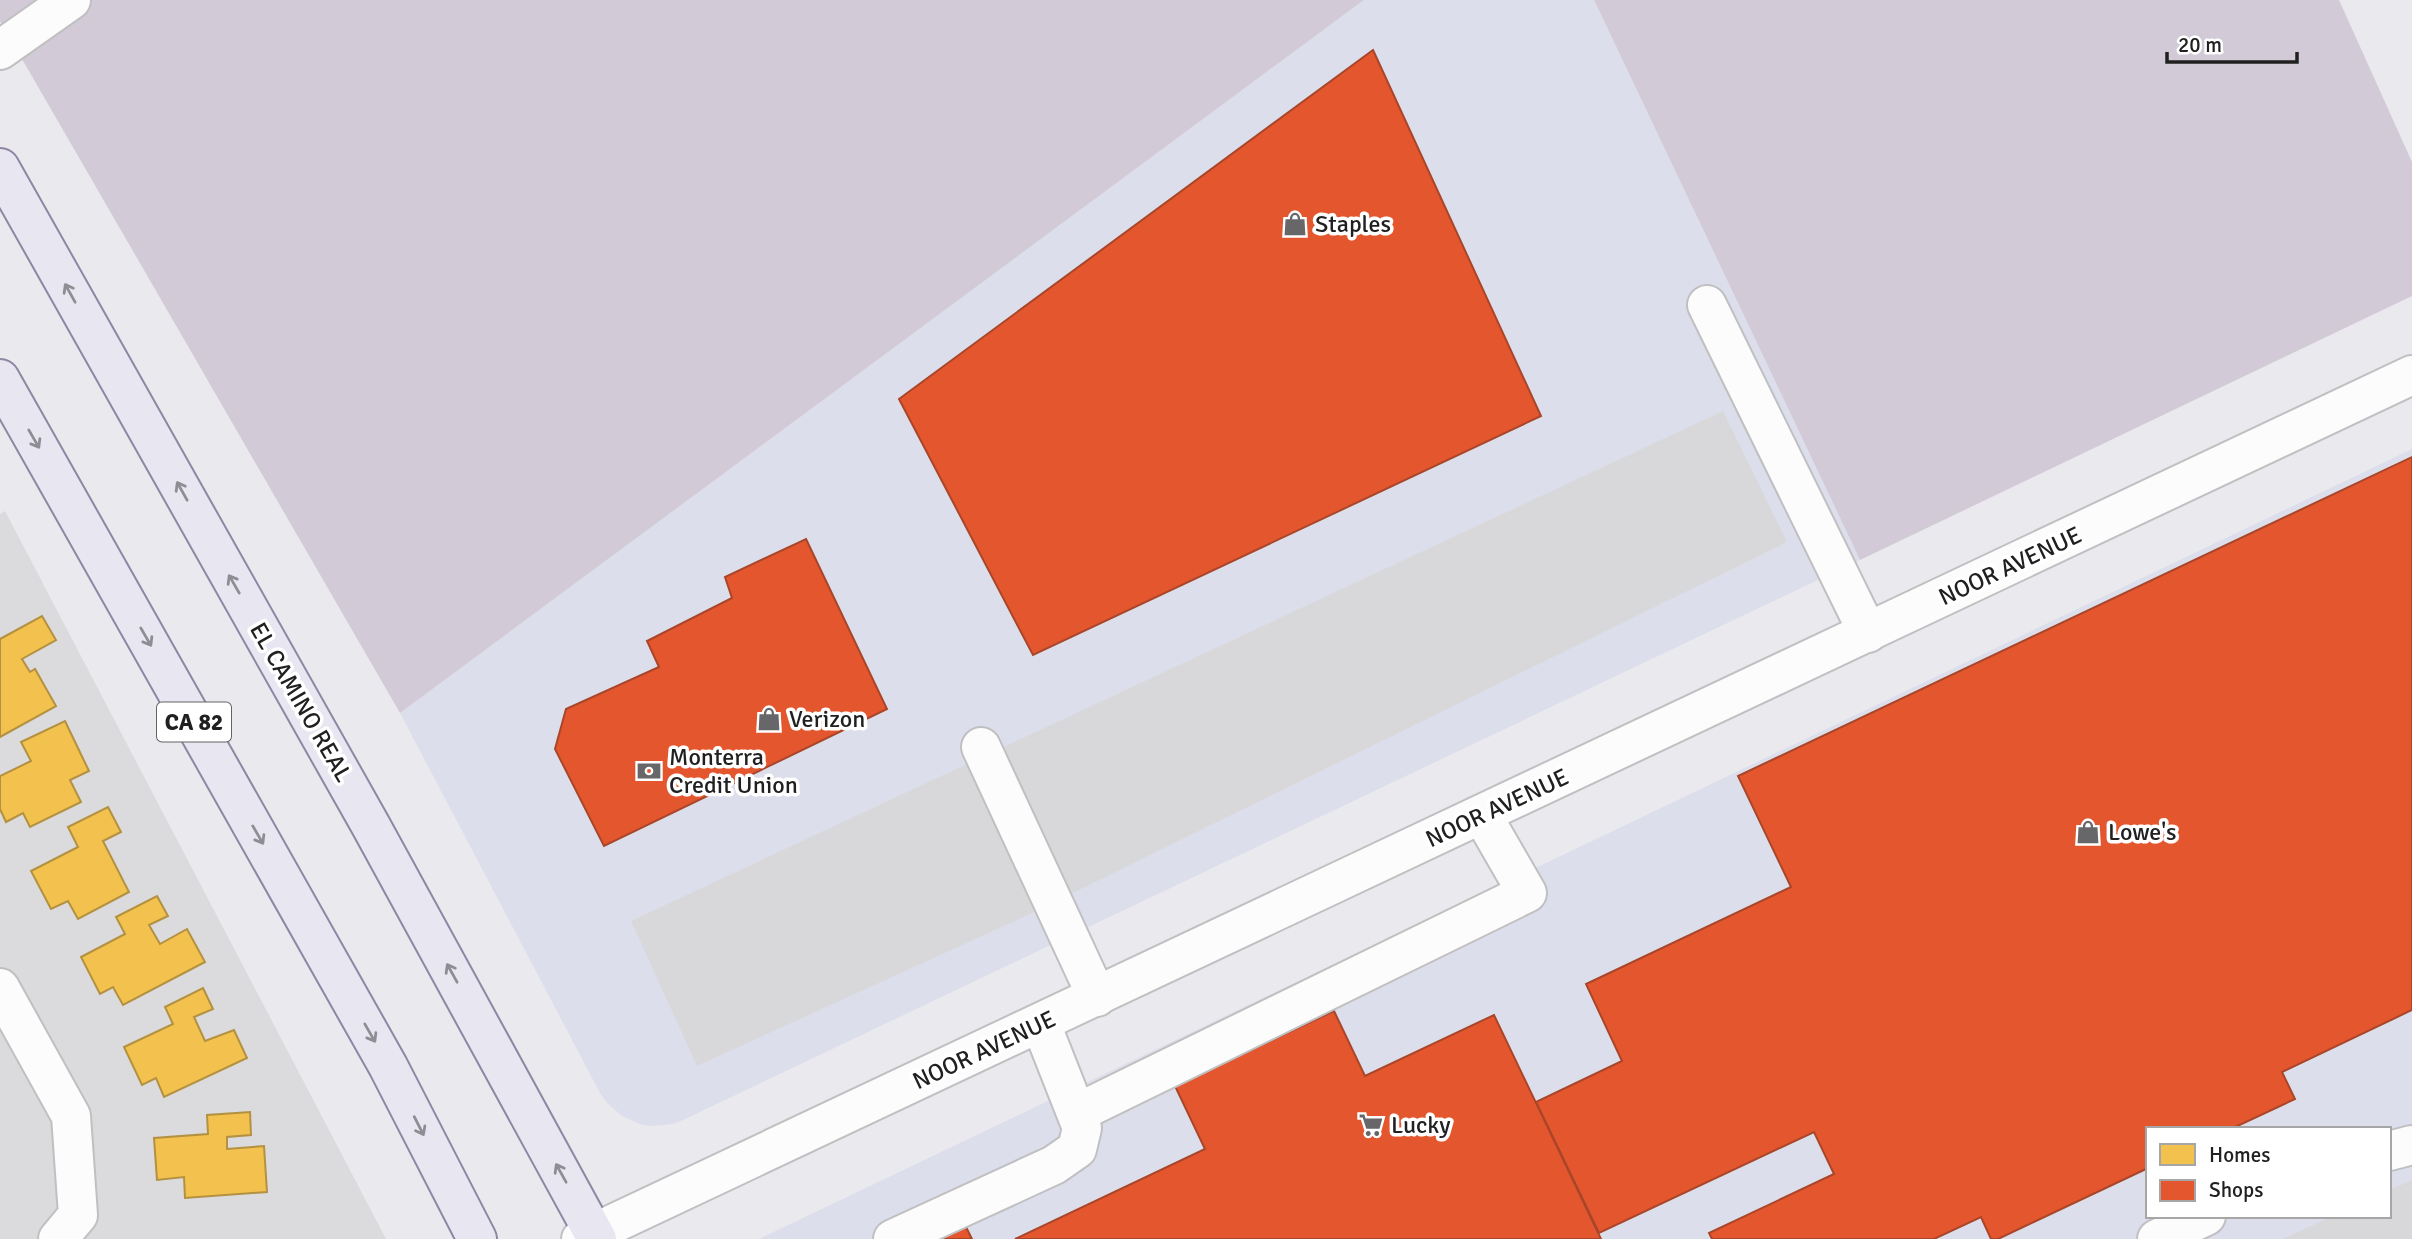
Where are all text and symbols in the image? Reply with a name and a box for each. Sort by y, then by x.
scale bar [2167,21,2296,65]
text: 20 m [2178,32,2222,58]
place label: Staples [1315,209,1391,239]
shop icon: Staples [1281,210,1309,238]
one-way arrow [63,283,77,303]
one-way arrow [27,428,41,448]
one-way arrow [174,481,188,502]
street label: NOOR AVENUE [1934,520,2086,612]
one-way arrow [227,574,241,594]
street label: EL CAMINO REAL [243,617,359,787]
one-way arrow [139,626,153,646]
road number: CA 82 [157,702,231,742]
place label: Verizon [789,704,865,734]
shop icon: Verizon [755,705,783,733]
place label: Monterra Credit Union [669,742,798,800]
bank icon: Monterra Credit Union [635,757,663,785]
street label: NOOR AVENUE [1421,762,1573,854]
place label: Lowe's [2108,817,2177,847]
shop icon: Lowe's [2074,818,2102,846]
one-way arrow [251,824,265,844]
one-way arrow [445,963,458,984]
street label: NOOR AVENUE [908,1004,1060,1096]
one-way arrow [363,1022,377,1042]
place label: Lucky [1391,1110,1451,1140]
supermarket icon: Lucky [1357,1111,1385,1139]
one-way arrow [413,1115,427,1136]
legend [2146,1127,2391,1218]
text: Homes [2209,1142,2271,1168]
one-way arrow [554,1163,568,1184]
text: Shops [2209,1177,2263,1203]

